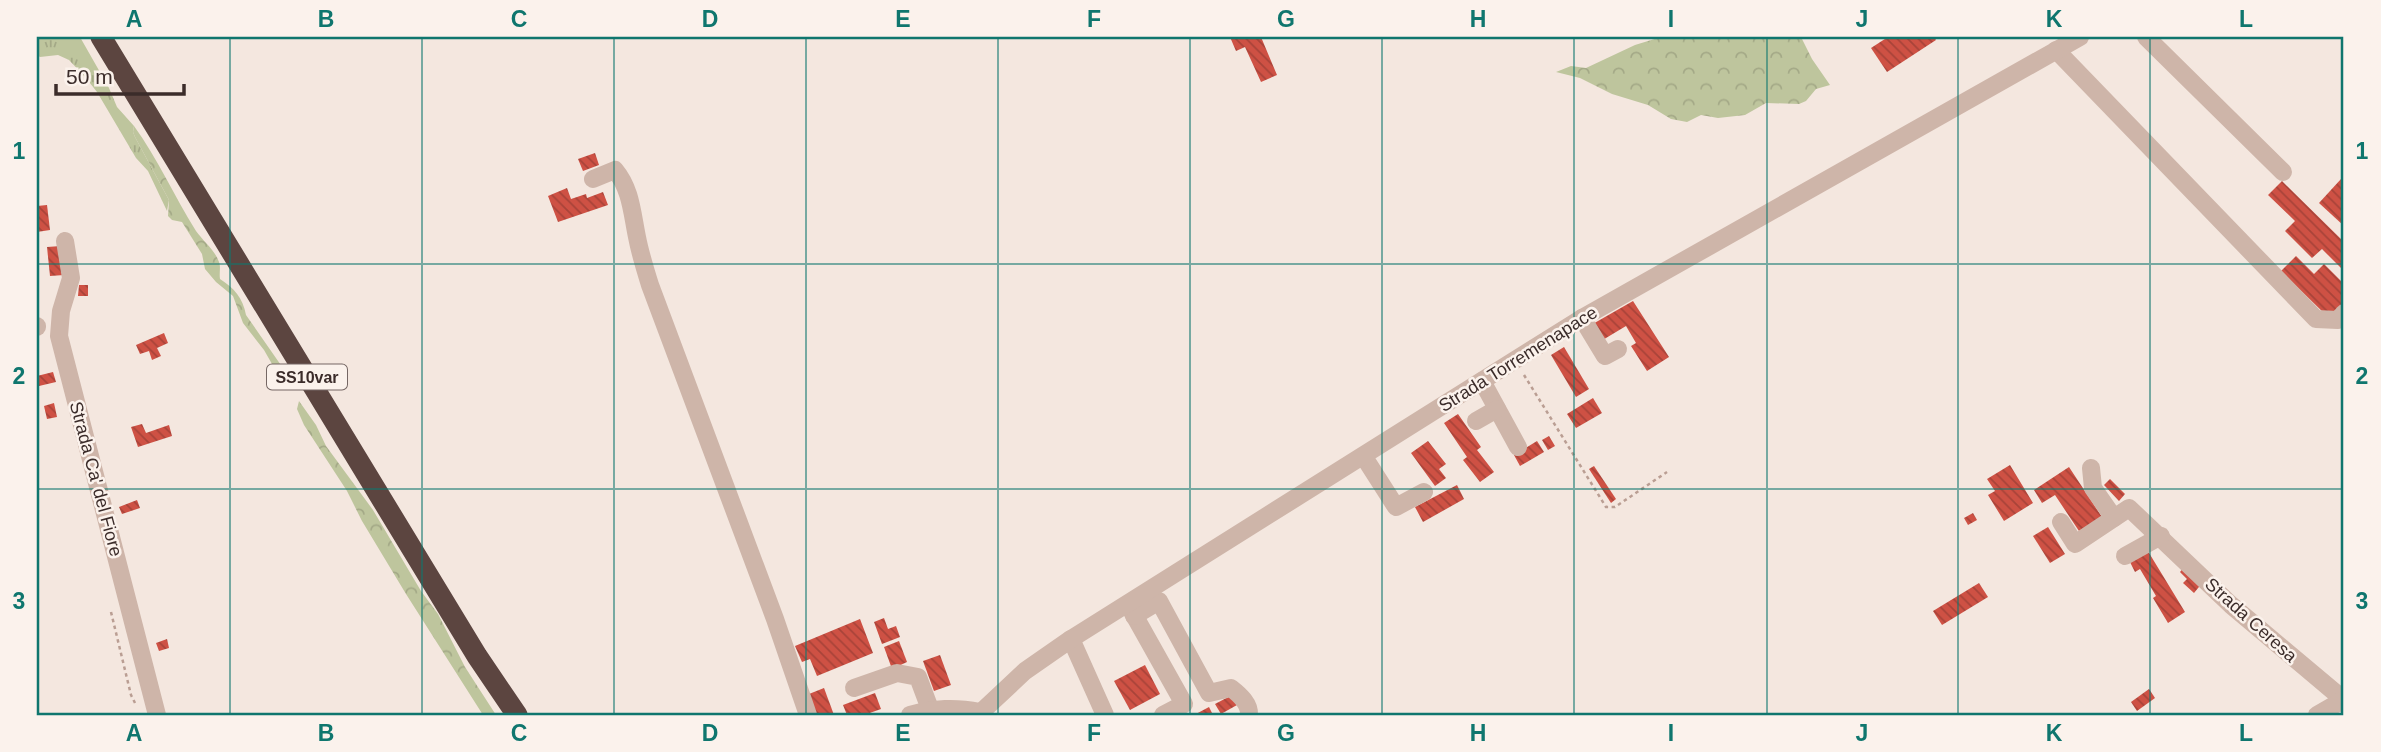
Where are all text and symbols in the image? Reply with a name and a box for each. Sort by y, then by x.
text: A [126,6,142,32]
text: B [318,6,334,32]
text: C [511,6,527,32]
text: D [702,6,718,32]
text: E [895,6,911,32]
text: F [1087,6,1101,32]
text: G [1277,6,1295,32]
text: H [1470,6,1486,32]
text: I [1668,6,1674,32]
text: J [1856,6,1868,32]
text: K [2046,6,2063,32]
text: L [2239,6,2253,32]
scale bar [56,52,184,96]
text: 50 m [66,65,113,88]
text: 1 [13,138,26,164]
text: 1 [2356,138,2369,164]
street label: Strada Torremenapace [1435,302,1601,416]
text: 2 [13,363,25,389]
text: 2 [2356,363,2368,389]
road number: SS10var [267,364,347,390]
street label: Strada Ca' del Fiore [66,399,126,559]
street label: Strada Ceresa [2201,574,2302,667]
text: 3 [13,588,25,614]
text: 3 [2356,588,2368,614]
text: A [126,720,142,746]
text: B [318,720,334,746]
text: C [511,720,527,746]
text: D [702,720,718,746]
text: E [895,720,911,746]
text: F [1087,720,1101,746]
text: G [1277,720,1295,746]
text: H [1470,720,1486,746]
text: I [1668,720,1674,746]
text: J [1856,720,1868,746]
text: K [2046,720,2063,746]
text: L [2239,720,2253,746]

